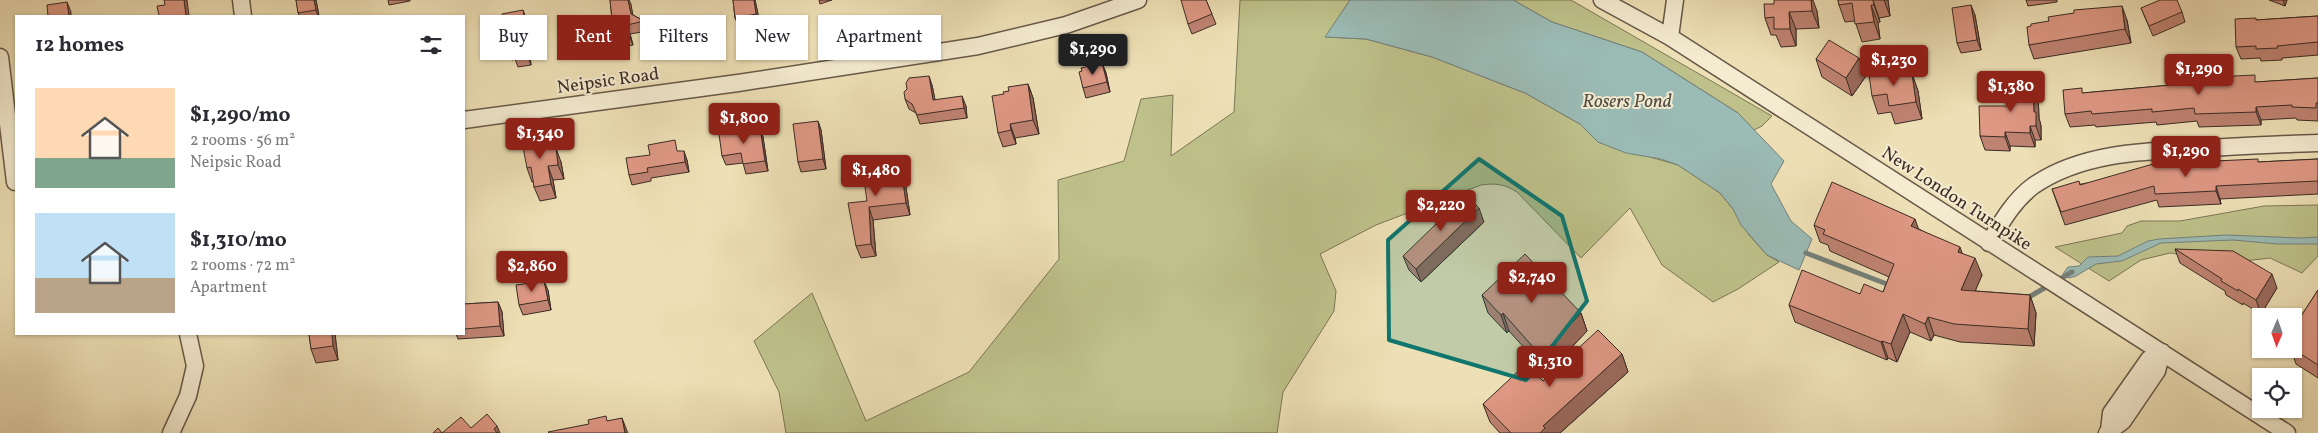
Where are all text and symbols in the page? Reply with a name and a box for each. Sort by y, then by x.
chip: Buy [480,15,547,60]
chip: Rent [557,15,630,60]
chip: Filters [640,15,726,60]
chip: New [736,15,808,60]
chip: Apartment [818,15,941,60]
text: 12 homes [35,31,124,60]
icon: filters [417,31,445,59]
pin: $1,290 [1052,34,1134,76]
text: $1,290 [1069,39,1117,61]
pin: $1,230 [1853,44,1935,87]
text: $1,230 [1871,50,1917,72]
pin: $1,290 [2158,54,2240,96]
text: $1,290 [2175,59,2223,81]
street label: Neipsic Road [555,62,661,101]
pin: $1,380 [1970,70,2052,113]
text: $1,380 [1988,76,2034,98]
water label: Rosers Pond [1582,89,1672,115]
text: $1,290/mo [190,101,291,130]
pin: $1,800 [703,102,785,145]
icon: home [75,108,135,168]
text: $1,800 [720,108,768,130]
pin: $1,340 [499,118,581,160]
text: $1,340 [516,123,564,145]
text: 2 rooms · 56 m² [190,130,295,152]
pin: $1,290 [2145,136,2227,178]
street label: New London Turnpike [1876,141,2036,257]
text: $1,290 [2162,141,2210,163]
text: Neipsic Road [190,152,282,174]
pin: $1,480 [835,154,917,197]
text: $1,480 [852,160,900,182]
pin: $2,220 [1400,190,1482,232]
text: $2,220 [1417,195,1465,217]
text: $1,310/mo [190,226,287,255]
icon: home [75,233,135,293]
pin: $2,860 [491,250,573,293]
text: 2 rooms · 72 m² [190,255,295,277]
text: $2,860 [507,256,557,278]
pin: $2,740 [1491,262,1573,304]
text: $2,740 [1509,267,1556,289]
text: Apartment [190,277,267,299]
north arrow [2252,308,2302,358]
map controls [2252,308,2302,418]
pin: $1,310 [1509,346,1591,388]
text: $1,310 [1528,351,1572,373]
button: locate [2252,368,2302,418]

